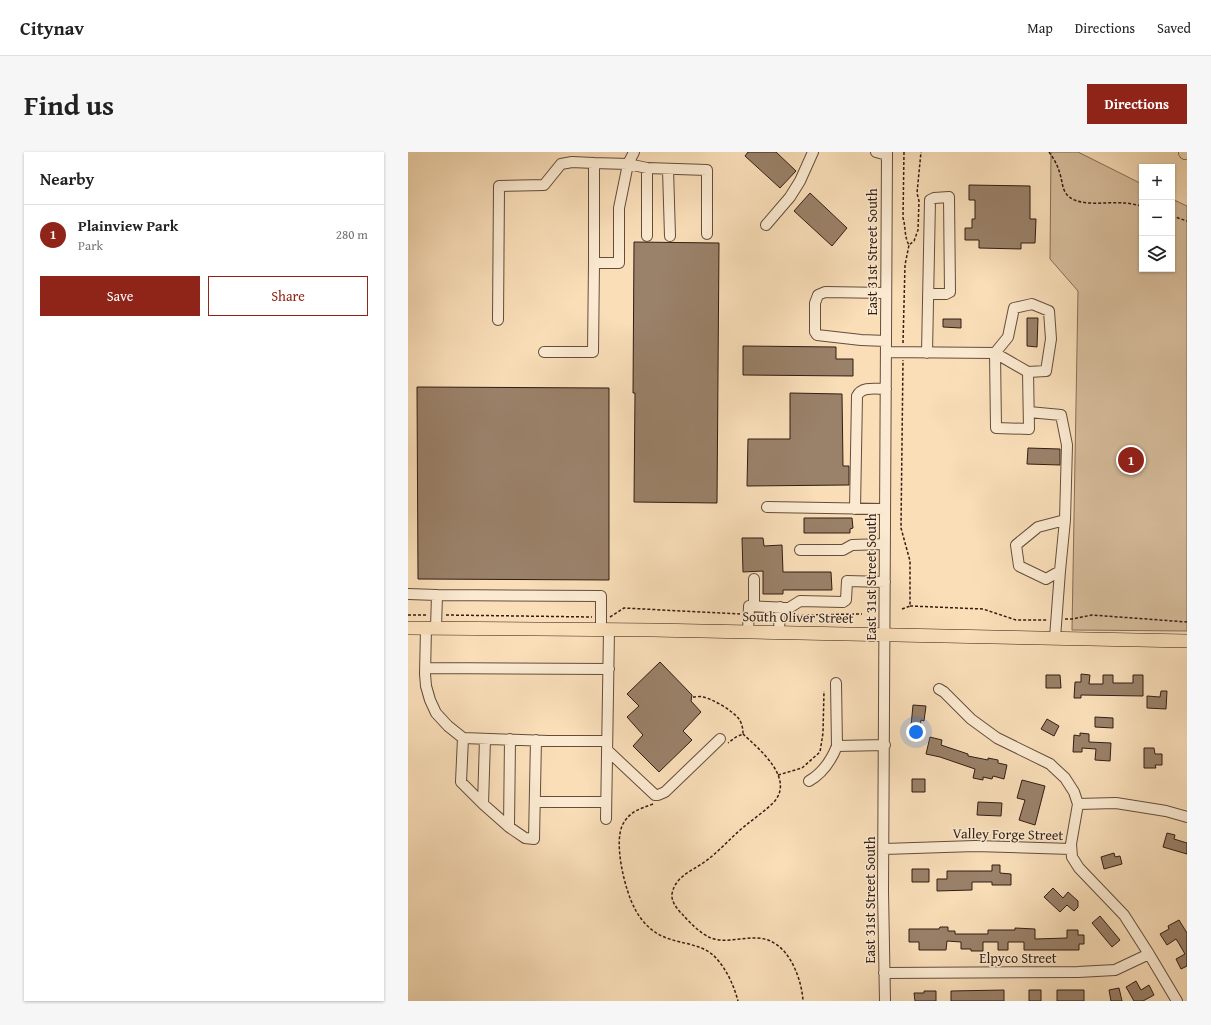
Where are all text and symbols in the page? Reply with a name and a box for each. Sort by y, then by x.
text: Citynav [20,14,84,42]
text: Map [1027,18,1053,38]
text: Directions [1075,18,1135,38]
text: Saved [1157,18,1191,38]
text: Find us [24,84,114,125]
button: Directions [1087,84,1187,124]
map controls [1139,164,1175,272]
button: + [1139,164,1175,200]
text: Nearby [40,166,94,191]
street label: East 31st Street South [862,188,882,316]
button: − [1139,200,1175,236]
text: Plainview Park [78,215,178,236]
text: 1 [50,225,56,244]
text: 280 m [336,225,368,244]
text: Park [78,236,103,255]
button: layers [1139,236,1175,272]
button: Save [40,276,200,316]
button: Share [208,276,368,316]
pin: 1 [1118,445,1144,475]
street label: East 31st Street South [861,513,881,641]
street label: South Oliver Street [742,606,854,628]
your location [906,722,926,742]
street label: Valley Forge Street [952,823,1064,845]
street label: East 31st Street South [860,836,880,964]
street label: Elpyco Street [979,948,1057,968]

